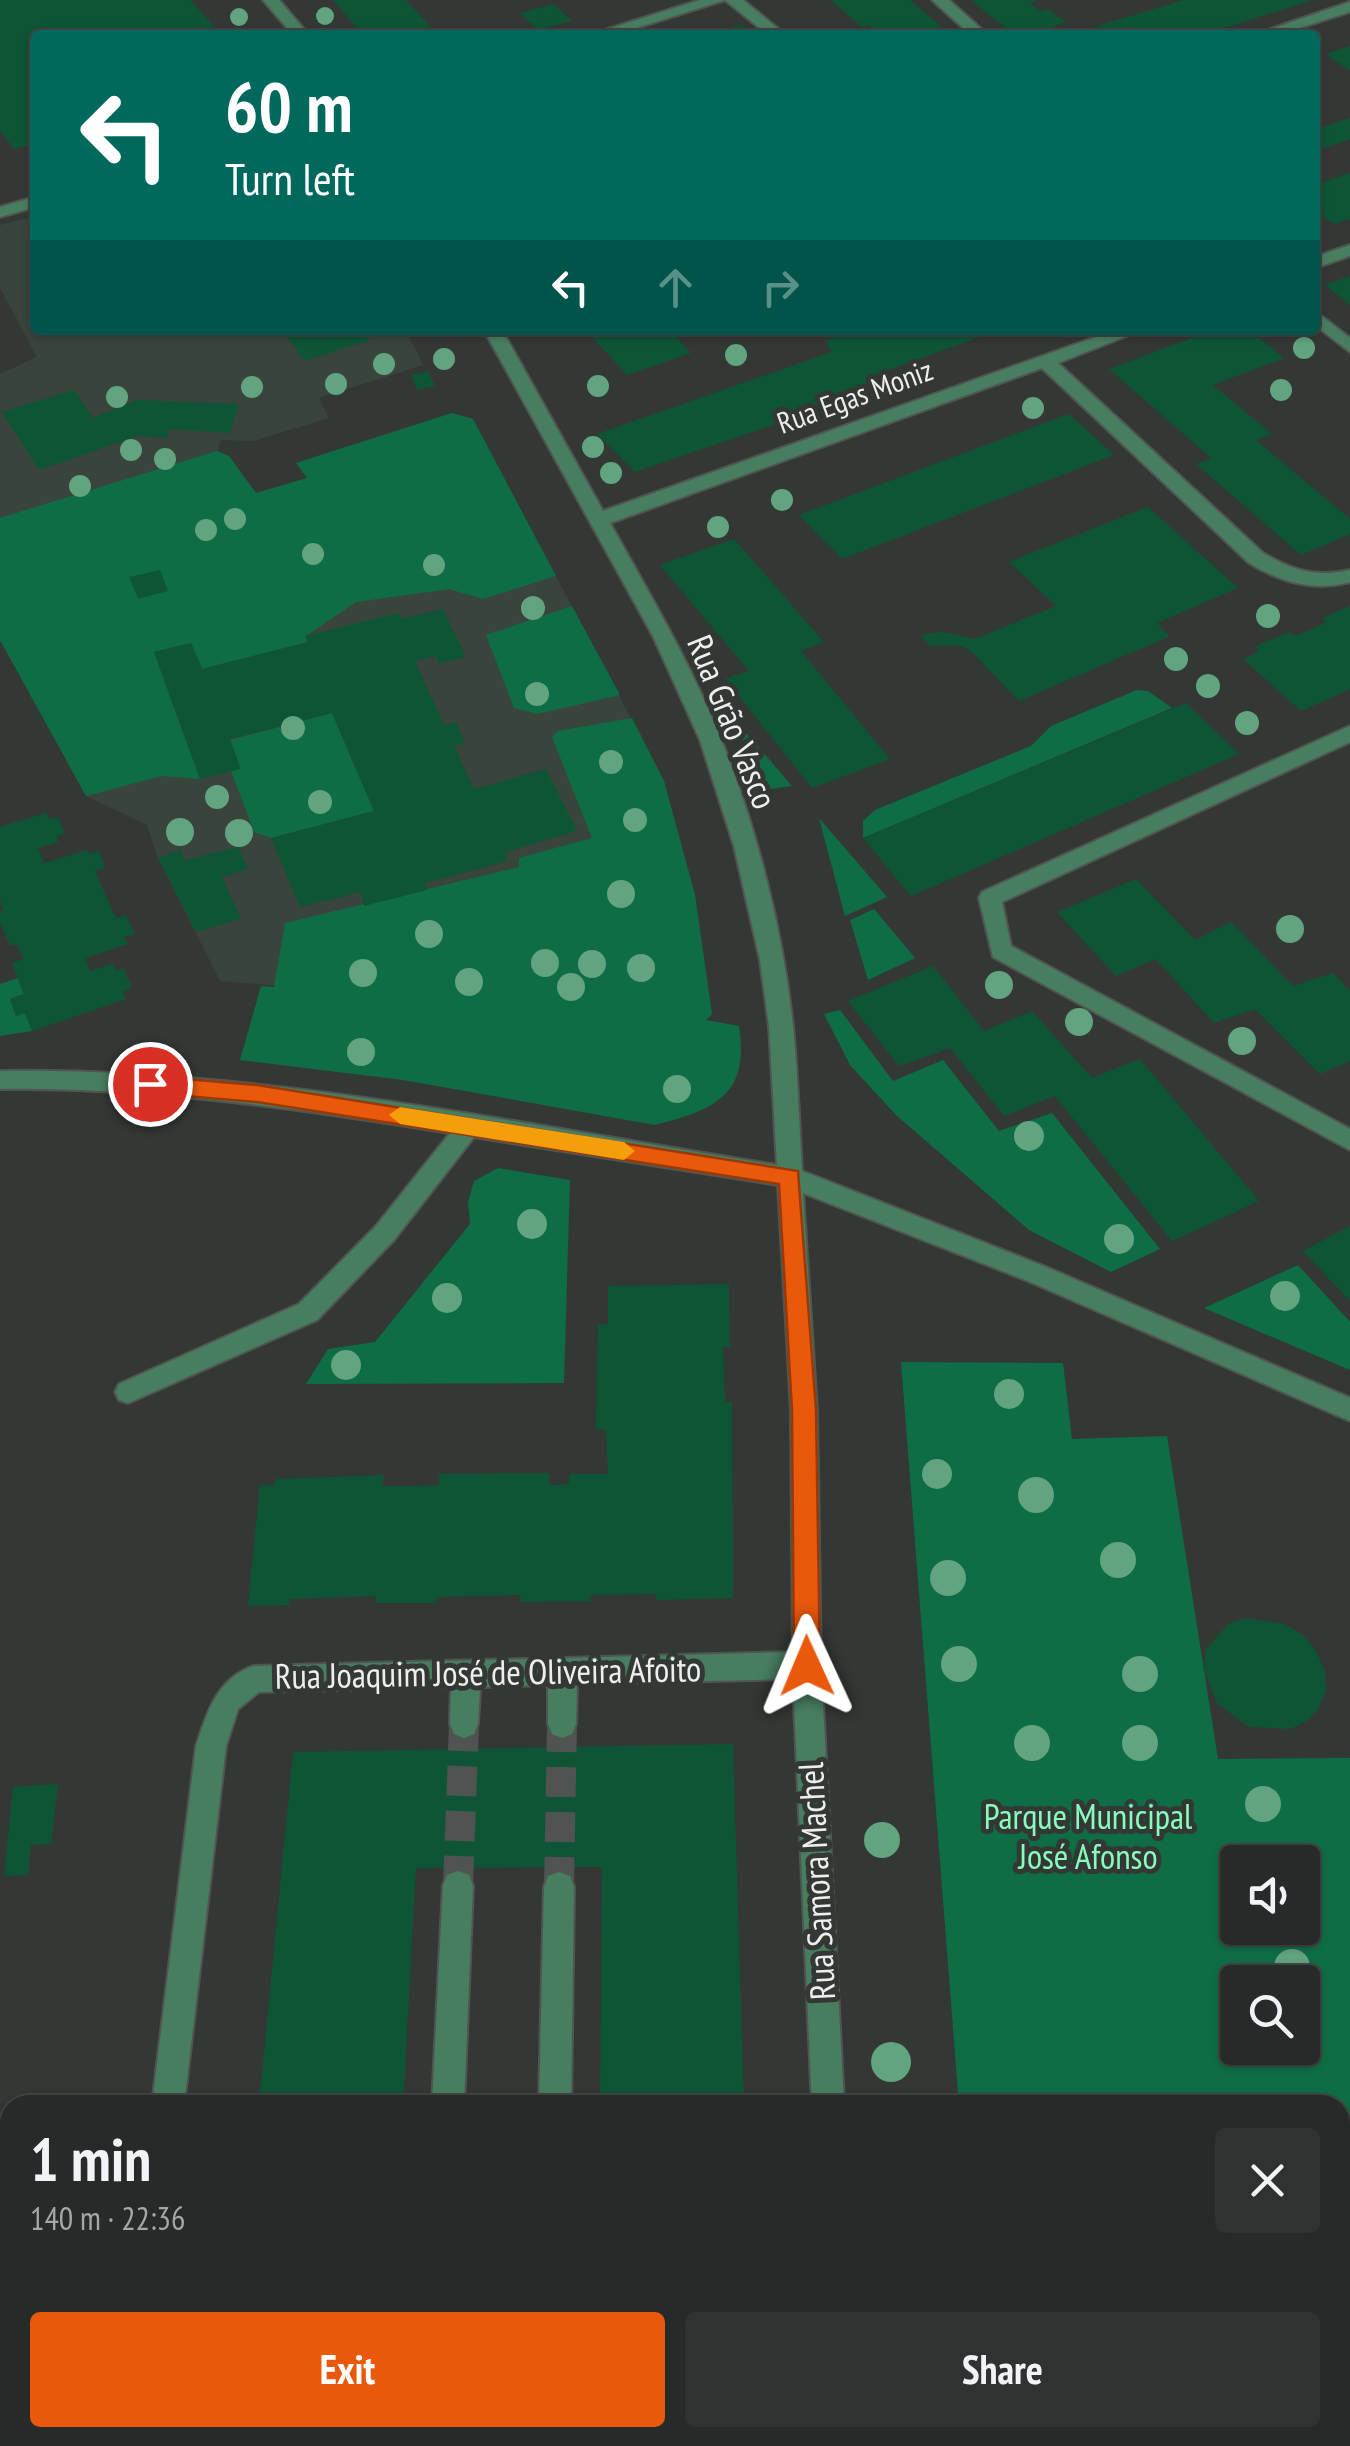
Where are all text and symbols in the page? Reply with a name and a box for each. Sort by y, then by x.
text: 60 m [225,61,353,151]
icon: left [60,70,190,200]
text: Turn left [225,149,355,207]
icon: left [543,260,598,315]
icon: ahead [648,260,703,315]
icon: right [753,260,808,315]
street label: Rua Egas Moniz [771,349,938,442]
street label: Rua Grão Vasco [677,628,789,815]
pin [108,1042,193,1127]
icon: arrive [123,1057,178,1112]
position arrow [755,1614,859,1718]
street label: Rua Joaquim José de Oliveira Afoito [274,1645,702,1699]
street label: Rua Samora Machel [787,1761,845,2001]
park label: Parque Municipal José Afonso [984,1793,1192,1879]
map controls [1220,1845,1320,2065]
button: sound [1220,1845,1320,1945]
button: search [1220,1965,1320,2065]
text: 1 min [30,2120,151,2198]
button: close [1215,2128,1320,2233]
text: 140 m · 22:36 [30,2197,185,2239]
button: Exit [30,2312,665,2427]
button: Share [685,2312,1320,2427]

